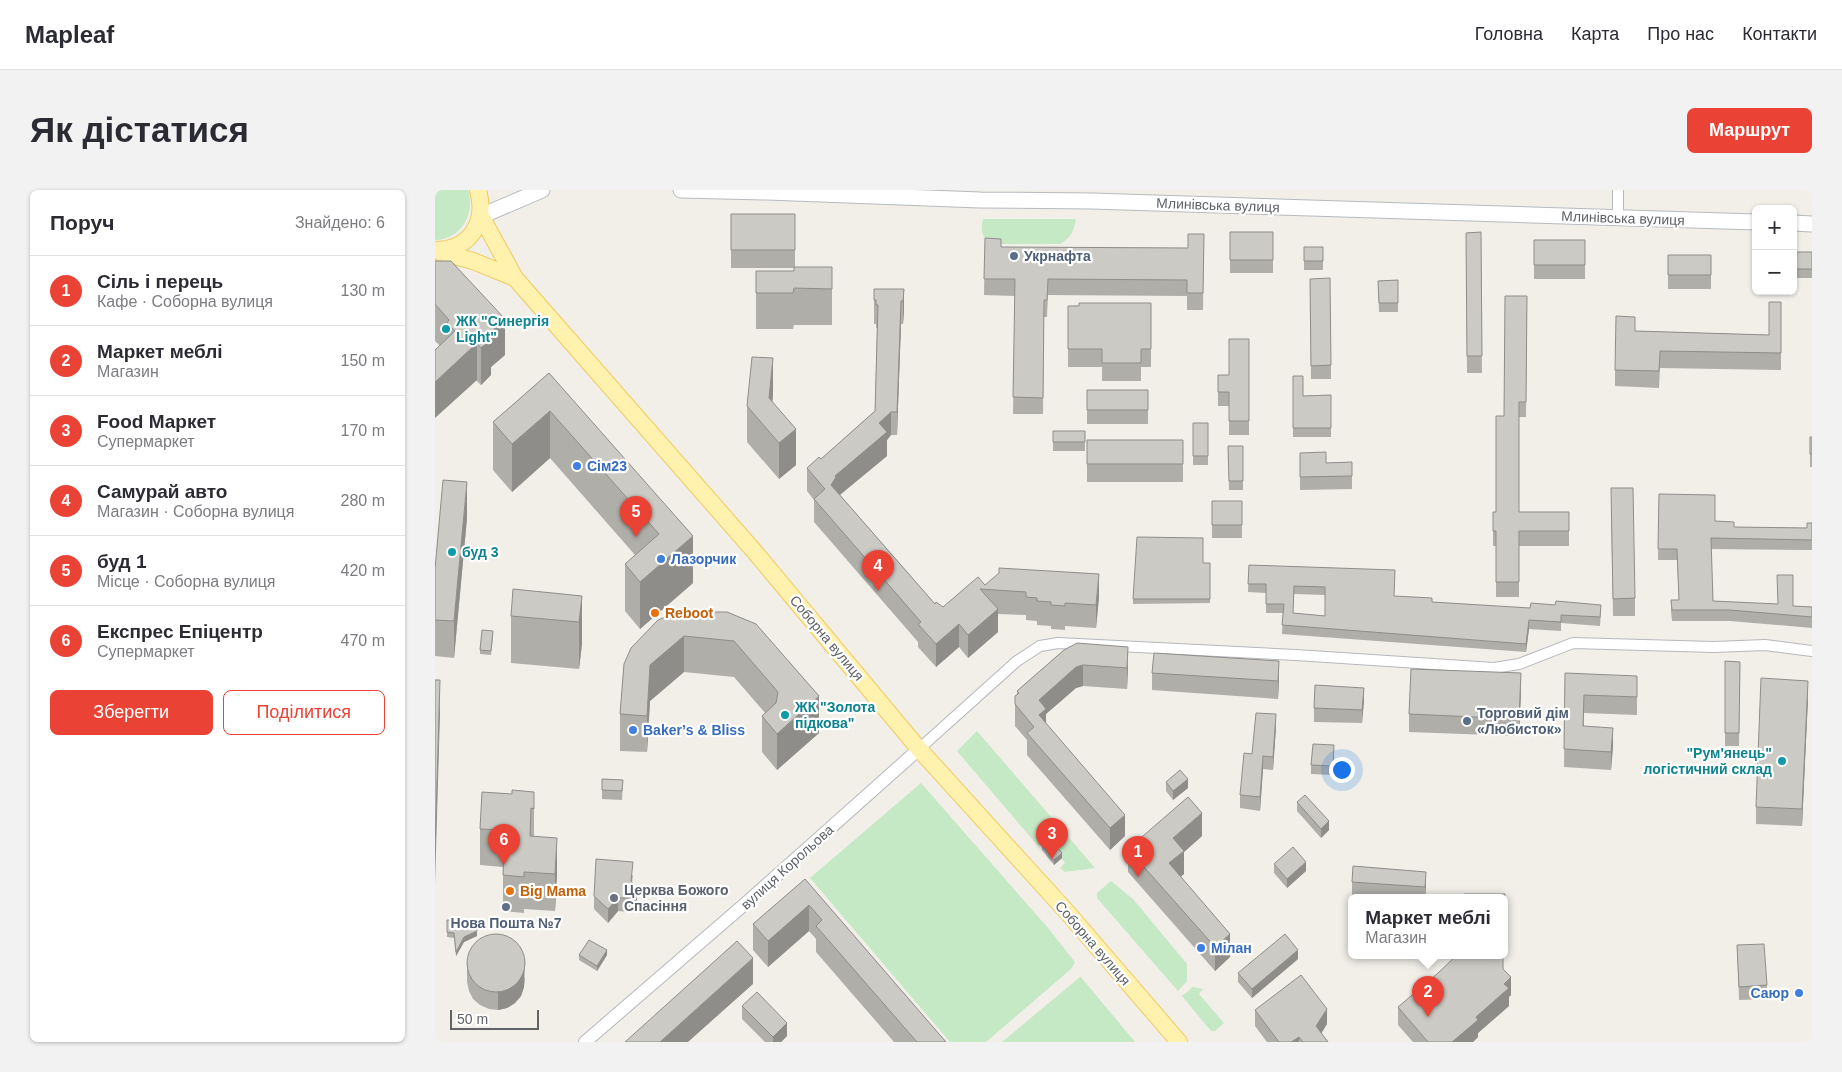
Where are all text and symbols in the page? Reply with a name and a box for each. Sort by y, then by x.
text: Mapleaf [25,21,114,48]
text: Головна [1475,24,1543,44]
text: Карта [1571,24,1619,44]
text: Про нас [1647,24,1714,44]
text: Контакти [1742,24,1817,44]
button: Маршрут [1687,108,1812,153]
text: Як дістатися [30,110,249,149]
street label: Млинівська вулиця [1156,195,1280,215]
map controls [1752,205,1797,295]
button: + [1752,205,1797,250]
street label: Млинівська вулиця [1561,208,1685,228]
text: Поруч [50,211,114,234]
text: Знайдено: 6 [295,214,385,231]
place label: Укрнафта [1024,248,1091,264]
marker: Укрнафта [1008,250,1020,262]
button: − [1752,250,1797,295]
text: Сіль і перець [97,271,223,292]
text: 1 [62,282,70,299]
text: 130 m [341,282,385,299]
text: Кафе · Соборна вулиця [97,293,273,310]
place label: ЖК "Синергія Light" [455,313,549,345]
marker: ЖК "Синергія Light" [440,323,452,335]
text: Маркет меблі [97,341,223,362]
text: 2 [62,352,70,369]
text: 150 m [341,352,385,369]
text: Магазин [97,363,159,380]
text: Food Маркет [97,411,216,432]
text: 3 [62,422,70,439]
text: 170 m [341,422,385,439]
text: Супермаркет [97,433,195,450]
place label: Сім23 [587,458,627,474]
marker: Сім23 [571,460,583,472]
text: Самурай авто [97,481,227,502]
text: 4 [62,492,70,509]
text: 280 m [341,492,385,509]
pin: 5 [620,496,652,537]
text: Магазин · Соборна вулиця [97,503,294,520]
place label: буд 3 [462,544,499,560]
marker: буд 3 [446,546,458,558]
pin: 4 [862,550,894,591]
text: буд 1 [97,551,147,572]
place label: Лазорчик [671,551,737,567]
marker: Лазорчик [655,553,667,565]
text: 5 [62,562,70,579]
text: 420 m [341,562,385,579]
text: Місце · Соборна вулиця [97,573,275,590]
street label: Соборна вулиця [787,592,867,684]
place label: Reboot [665,605,714,621]
marker: Reboot [649,607,661,619]
text: Експрес Епіцентр [97,621,263,642]
text: 6 [62,632,70,649]
text: 470 m [341,632,385,649]
text: Супермаркет [97,643,195,660]
button: Зберегти [50,690,213,735]
button: Поділитися [223,690,385,735]
place label: ЖК "Золота підкова" [794,699,875,731]
place label: Торговий дім «Любисток» [1477,705,1569,737]
marker: ЖК "Золота підкова" [779,709,791,721]
marker: Торговий дім «Любисток» [1461,715,1473,727]
place label: Bakerʼs & Bliss [643,722,745,738]
marker: Bakerʼs & Bliss [627,724,639,736]
place label: "Рум'янець" логістичний склад [1644,745,1772,777]
marker: "Рум'янець" логістичний склад [1776,755,1788,767]
your location [1329,757,1355,783]
pin: 3 [1036,818,1068,859]
street label: вулиця Корольова [737,821,837,913]
pin: 6 [488,824,520,865]
pin: 1 [1122,836,1154,877]
place label: Церква Божого Спасіння [624,882,729,914]
place label: Big Mama [520,883,586,899]
marker: Big Mama [504,885,516,897]
marker: Церква Божого Спасіння [608,892,620,904]
popup [1348,894,1508,959]
street label: Соборна вулиця [1052,898,1134,988]
marker: Нова Пошта №7 [500,901,512,913]
text: Маркет меблі [1365,907,1491,928]
place label: Нова Пошта №7 [451,915,562,931]
text: Магазин [1365,929,1427,946]
place label: Мілан [1211,940,1252,956]
marker: Мілан [1195,942,1207,954]
pin: 2 [1412,976,1444,1017]
place label: Саюр [1750,985,1789,1001]
marker: Саюр [1793,987,1805,999]
scale bar [450,1007,539,1030]
text: 50 m [457,1011,488,1027]

